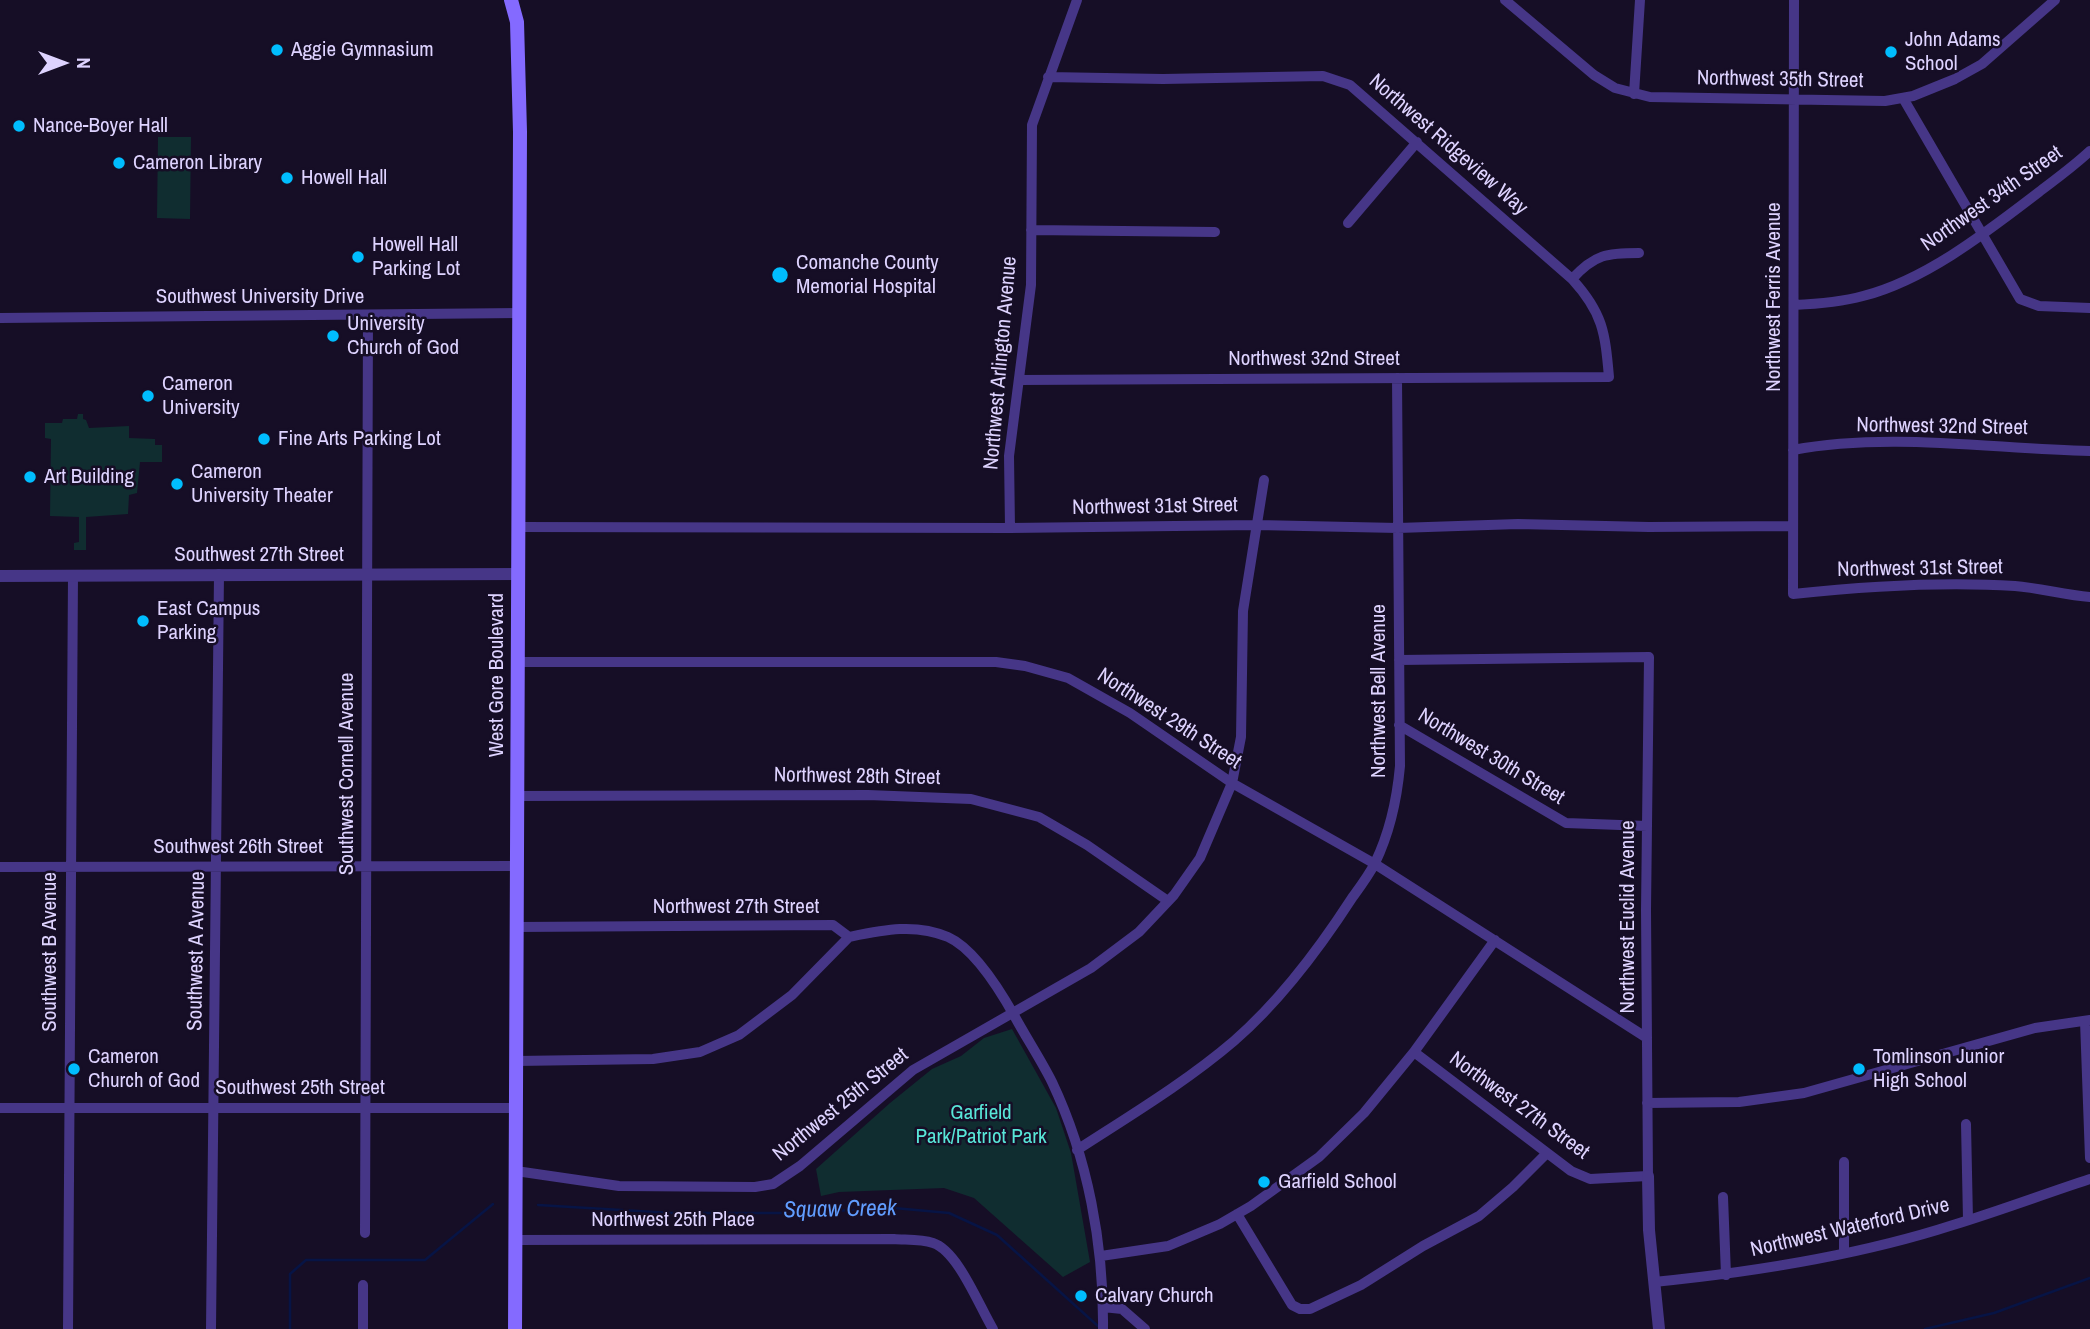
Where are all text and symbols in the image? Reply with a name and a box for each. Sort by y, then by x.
place label: John Adams School [1905,27,2001,77]
north arrow [28,28,98,98]
place label: Aggie Gymnasium [291,37,434,63]
marker: Aggie Gymnasium [269,42,285,58]
marker: John Adams School [1883,44,1899,60]
text: N [71,57,97,69]
street label: Northwest 35th Street [1697,66,1863,94]
street label: Northwest Ridgeview Way [1363,69,1533,221]
place label: Nance-Boyer Hall [33,113,168,139]
marker: Nance-Boyer Hall [11,118,27,134]
street label: Northwest 34th Street [1917,141,2067,257]
place label: Cameron Library [133,150,262,176]
marker: Cameron Library [111,155,127,171]
place label: Howell Hall [301,165,387,191]
marker: Howell Hall [279,170,295,186]
street label: Northwest Ferris Avenue [1761,202,1787,392]
place label: Howell Hall Parking Lot [372,232,460,282]
marker: Howell Hall Parking Lot [350,249,366,265]
place label: Comanche County Memorial Hospital [796,250,939,300]
street label: Northwest Arlington Avenue [979,255,1023,471]
marker: Comanche County Memorial Hospital [770,265,790,285]
street label: Southwest University Drive [156,284,364,310]
place label: University Church of God [347,311,459,361]
marker: University Church of God [325,328,341,344]
street label: Northwest 32nd Street [1228,346,1400,372]
place label: Cameron University [162,371,240,421]
marker: Cameron University [140,388,156,404]
street label: Northwest 32nd Street [1856,413,2028,441]
place label: Fine Arts Parking Lot [278,426,441,452]
marker: Fine Arts Parking Lot [256,431,272,447]
place label: Cameron University Theater [191,459,333,509]
place label: Art Building [44,464,134,490]
marker: Art Building [22,469,38,485]
marker: Cameron University Theater [169,476,185,492]
street label: Northwest 31st Street [1072,493,1238,521]
street label: Southwest 27th Street [174,542,344,568]
street label: Northwest 31st Street [1837,555,2003,583]
street label: West Gore Boulevard [484,593,510,757]
place label: East Campus Parking [157,596,260,646]
street label: Northwest Bell Avenue [1366,604,1392,778]
marker: East Campus Parking [135,613,151,629]
street label: Northwest 29th Street [1092,663,1246,775]
street label: Southwest Cornell Avenue [334,673,360,875]
street label: Northwest 30th Street [1413,703,1569,811]
street label: Northwest 28th Street [774,763,940,791]
street label: Northwest Euclid Avenue [1615,820,1641,1014]
street label: Southwest 26th Street [153,834,323,860]
street label: Southwest A Avenue [183,871,211,1031]
street label: Southwest B Avenue [37,872,63,1032]
street label: Northwest 27th Street [653,894,819,920]
street label: Northwest 25th Street [768,1043,914,1167]
place label: Cameron Church of God [88,1044,200,1094]
place label: Tomlinson Junior High School [1873,1044,2004,1094]
street label: Northwest 27th Street [1444,1047,1594,1165]
marker: Cameron Church of God [66,1061,82,1077]
marker: Tomlinson Junior High School [1851,1061,1867,1077]
street label: Southwest 25th Street [215,1075,385,1101]
park label: Garfield Park/Patriot Park [915,1100,1047,1150]
place label: Garfield School [1278,1169,1397,1195]
marker: Garfield School [1256,1174,1272,1190]
street label: Northwest Waterford Drive [1748,1193,1952,1263]
water label: Squaw Creek [783,1195,897,1225]
street label: Northwest 25th Place [591,1207,755,1233]
place label: Calvary Church [1095,1283,1214,1309]
marker: Calvary Church [1073,1288,1089,1304]

